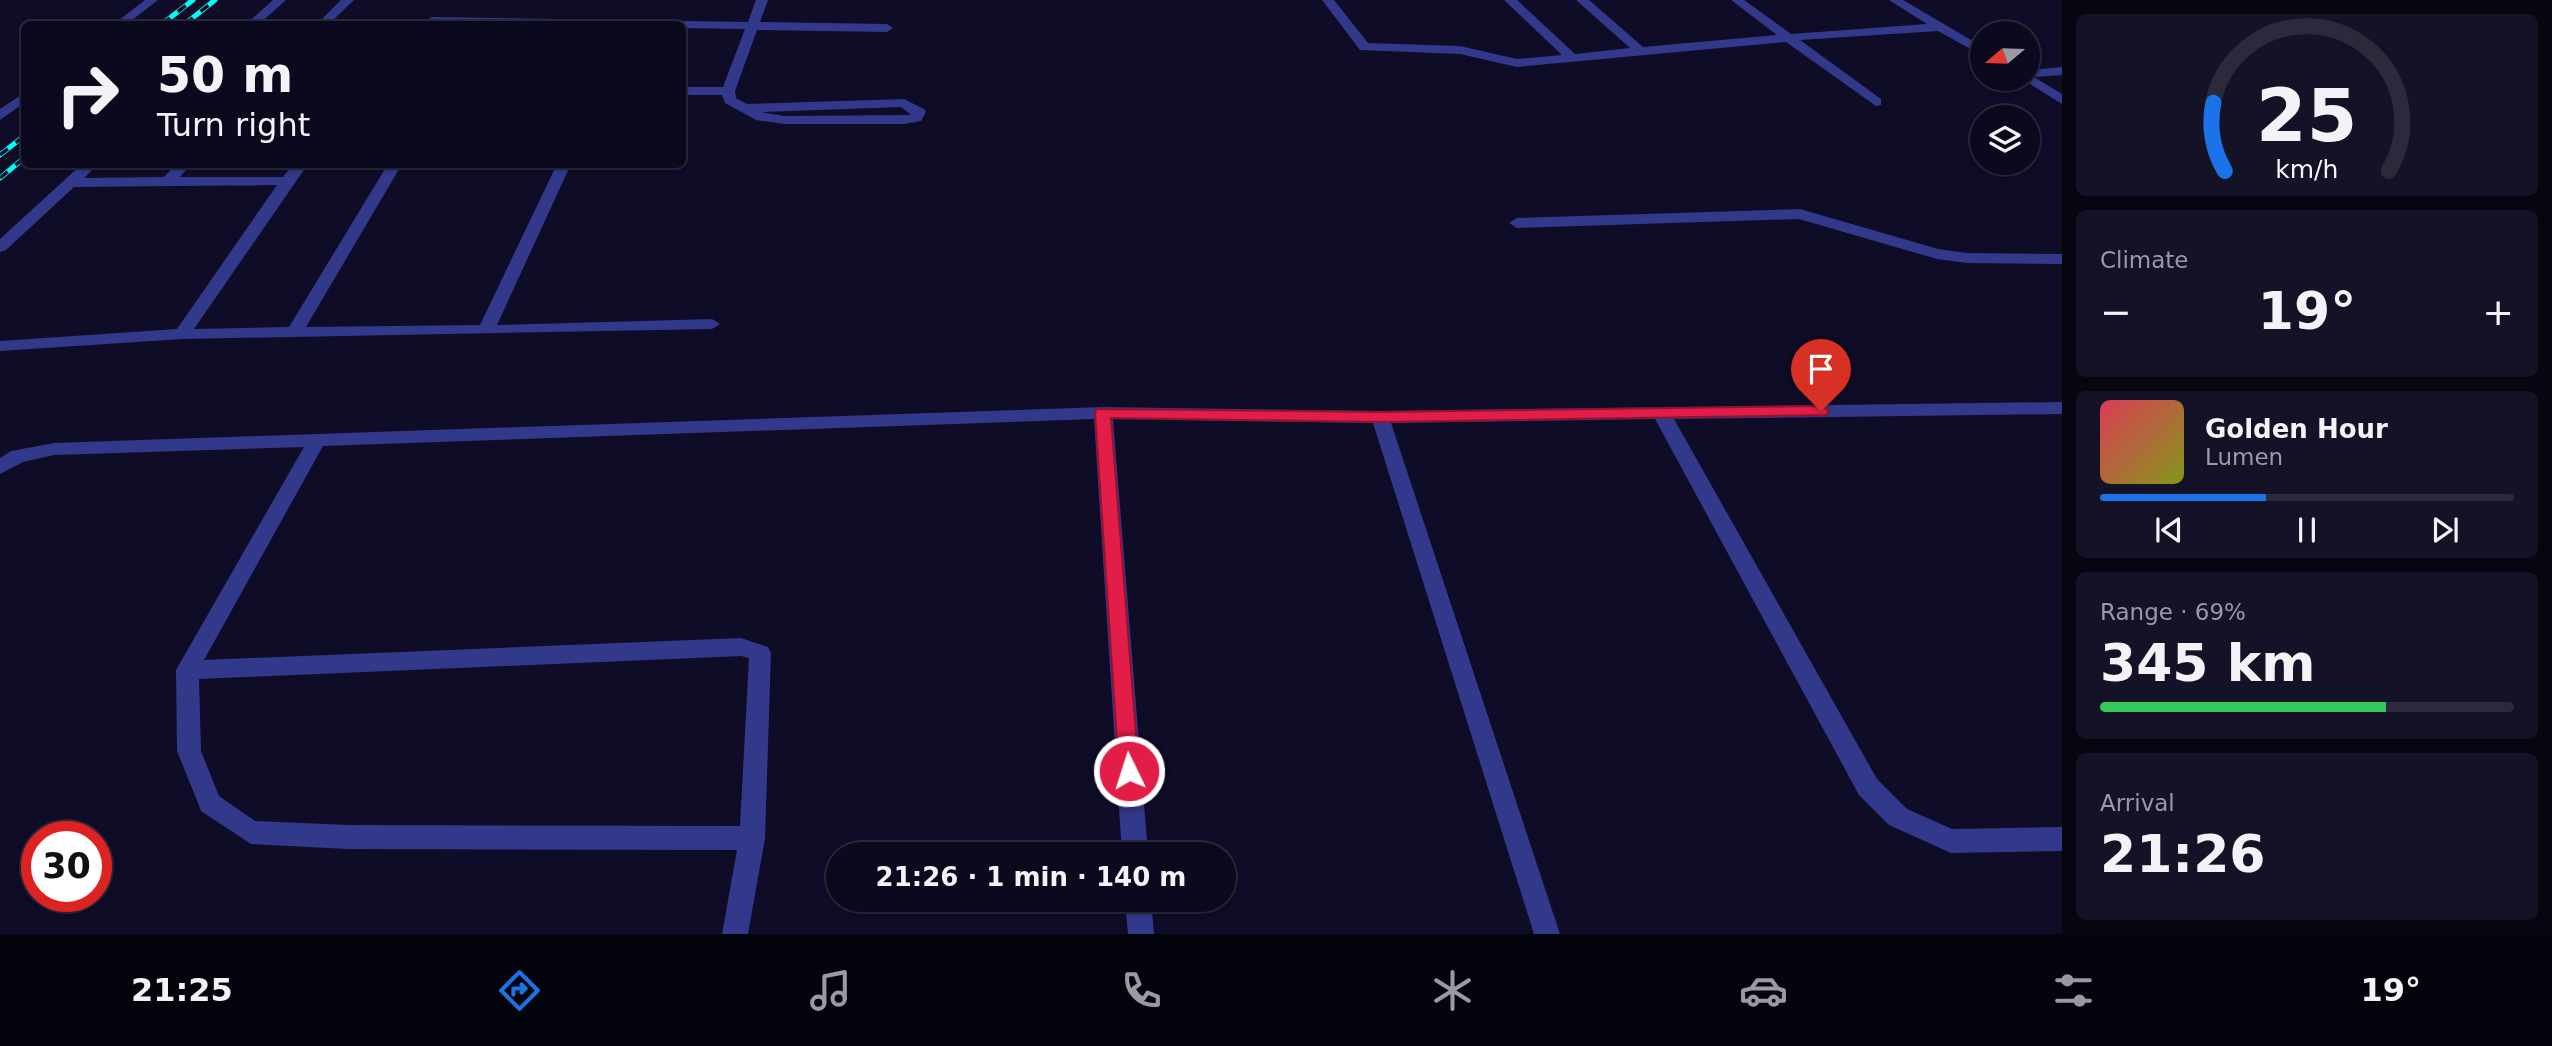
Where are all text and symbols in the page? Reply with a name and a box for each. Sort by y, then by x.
north arrow [1970,21,2040,91]
map controls [1970,21,2040,175]
text: 50 m [157,47,293,104]
icon: right [42,49,133,140]
text: 25 [2256,73,2358,158]
button: layers [1970,105,2040,175]
text: Turn right [157,106,310,144]
text: km/h [2275,155,2339,184]
text: Climate [2100,247,2189,273]
text: 19° [2258,281,2356,341]
text: − [2100,290,2132,334]
text: + [2482,290,2514,334]
pin [1791,339,1851,411]
icon: arrive [1802,350,1840,388]
text: Golden Hour [2205,414,2388,444]
text: Lumen [2205,444,2283,470]
icon: previous [2150,511,2188,549]
icon: pause [2288,511,2326,549]
icon: next [2426,511,2464,549]
text: Range · 69% [2100,599,2246,625]
text: 345 km [2100,633,2315,693]
position arrow [1092,734,1166,808]
text: Arrival [2100,790,2175,816]
speed limit sign: 30 [21,821,112,912]
text: 21:26 [2100,824,2266,884]
text: 21:26 · 1 min · 140 m [876,862,1186,892]
icon: directions [495,966,544,1015]
icon: music [806,966,855,1015]
icon: phone [1117,966,1166,1015]
icon: climate [1428,966,1477,1015]
icon: car [1739,966,1788,1015]
icon: filters [2049,966,2098,1015]
text: 21:25 [131,971,233,1009]
text: 19° [2360,971,2421,1009]

